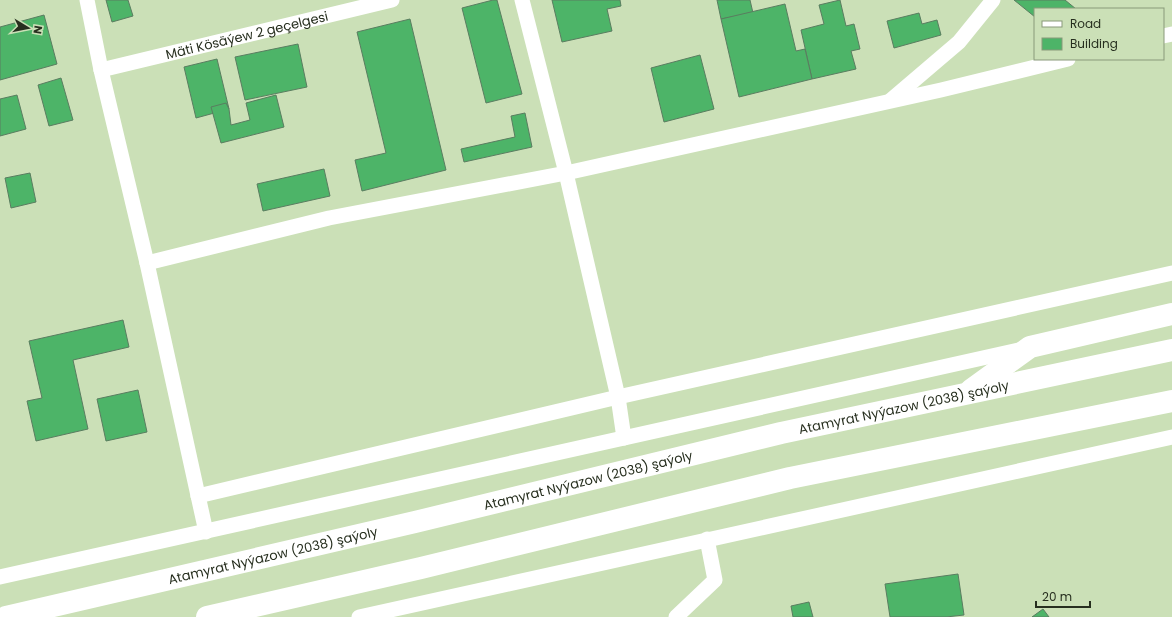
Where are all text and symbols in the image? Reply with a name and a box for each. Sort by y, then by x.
street label: Mäti Kösäýew 2 geçelgesi [164,6,330,64]
north arrow [8,8,48,48]
legend [1034,8,1164,60]
text: Road [1070,15,1101,32]
text: N [29,24,46,35]
text: Building [1070,35,1118,52]
street label: Atamyrat Nyýazow (2038) şaýoly [797,375,1011,439]
street label: Atamyrat Nyýazow (2038) şaýoly [482,445,695,514]
street label: Atamyrat Nyýazow (2038) şaýoly [166,521,380,589]
scale bar [1036,583,1090,609]
text: 20 m [1042,588,1072,605]

